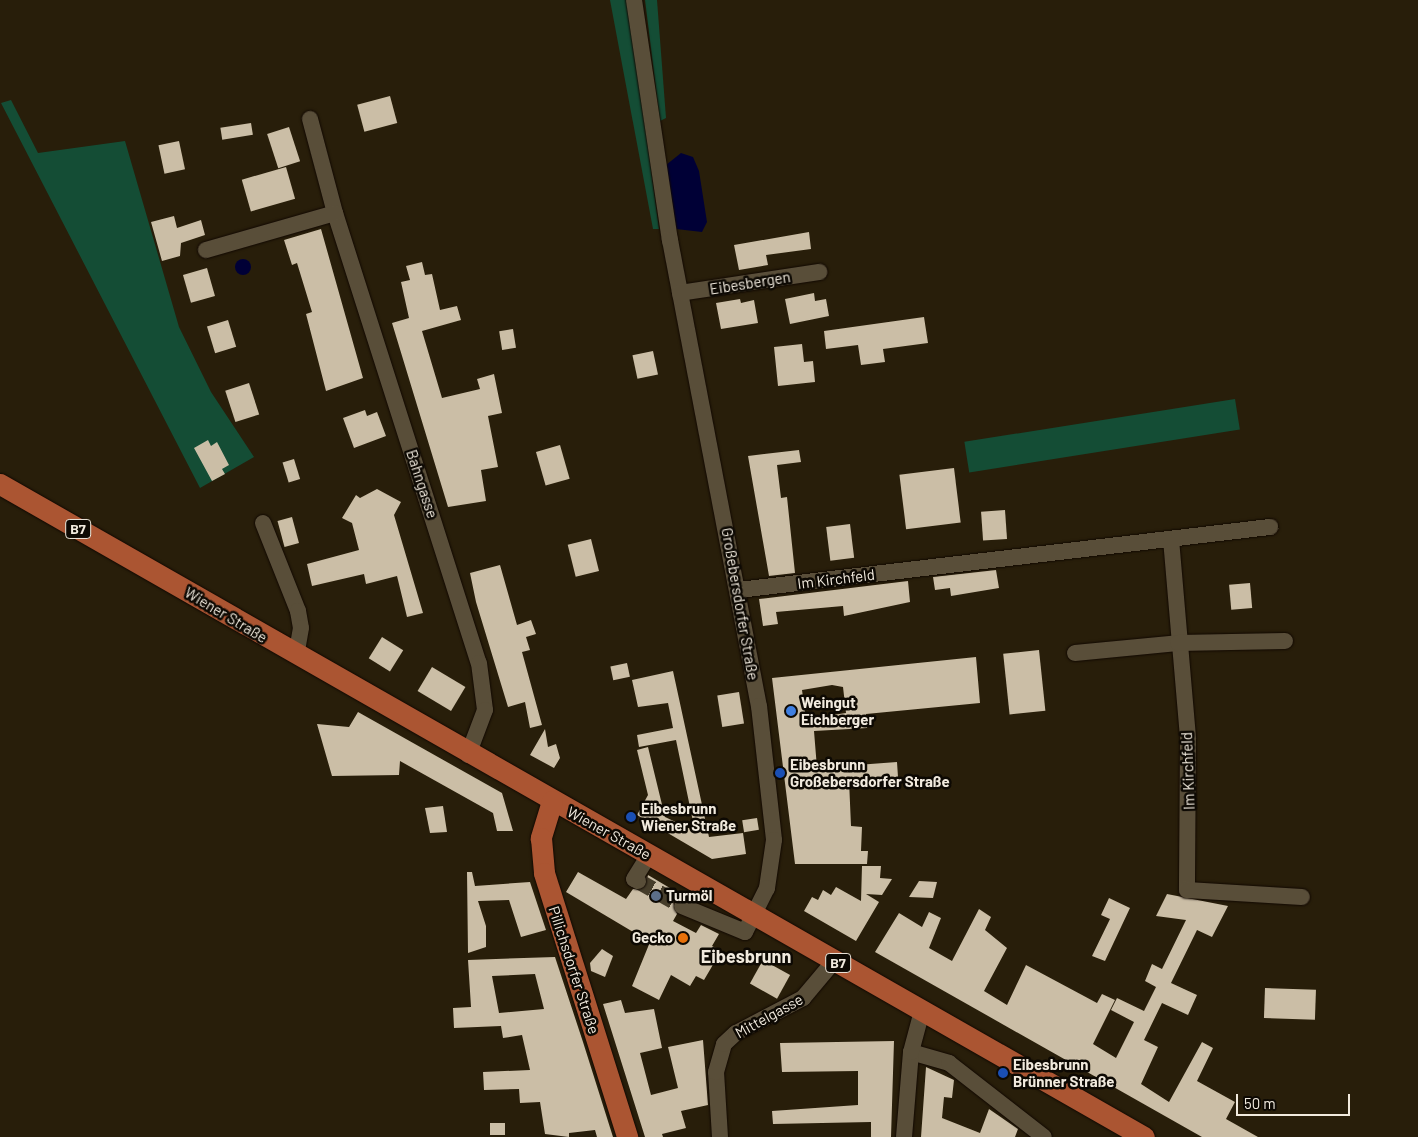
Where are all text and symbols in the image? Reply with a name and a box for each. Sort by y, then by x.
street label: Eibesbergen [708,268,792,298]
street label: Bahngasse [402,447,442,521]
road number: B7 [64,518,92,540]
street label: Großebersdorfer Straße [718,526,762,682]
street label: Im Kirchfeld [796,565,876,593]
street label: Wiener Straße [181,583,271,647]
place label: Weingut Eichberger [801,693,874,728]
marker: Weingut Eichberger [785,705,797,717]
street label: Im Kirchfeld [1178,732,1198,810]
place label: Eibesbrunn Großebersdorfer Straße [790,755,950,790]
marker: Eibesbrunn Großebersdorfer Straße [774,767,786,779]
place label: Eibesbrunn Wiener Straße [641,799,736,834]
street label: Wiener Straße [564,803,654,863]
marker: Eibesbrunn Wiener Straße [625,811,637,823]
place label: Turmöl [666,887,712,905]
marker: Turmöl [650,890,662,902]
street label: Pillichsdorfer Straße [545,904,603,1036]
place label: Gecko [632,929,673,947]
marker: Gecko [677,932,689,944]
district label: Eibesbrunn [701,945,791,967]
road number: B7 [824,951,852,974]
street label: Mittelgasse [732,990,806,1042]
place label: Eibesbrunn Brünner Straße [1013,1055,1115,1090]
marker: Eibesbrunn Brünner Straße [997,1067,1009,1079]
scale bar [1238,1084,1352,1116]
text: 50 m [1244,1094,1276,1112]

